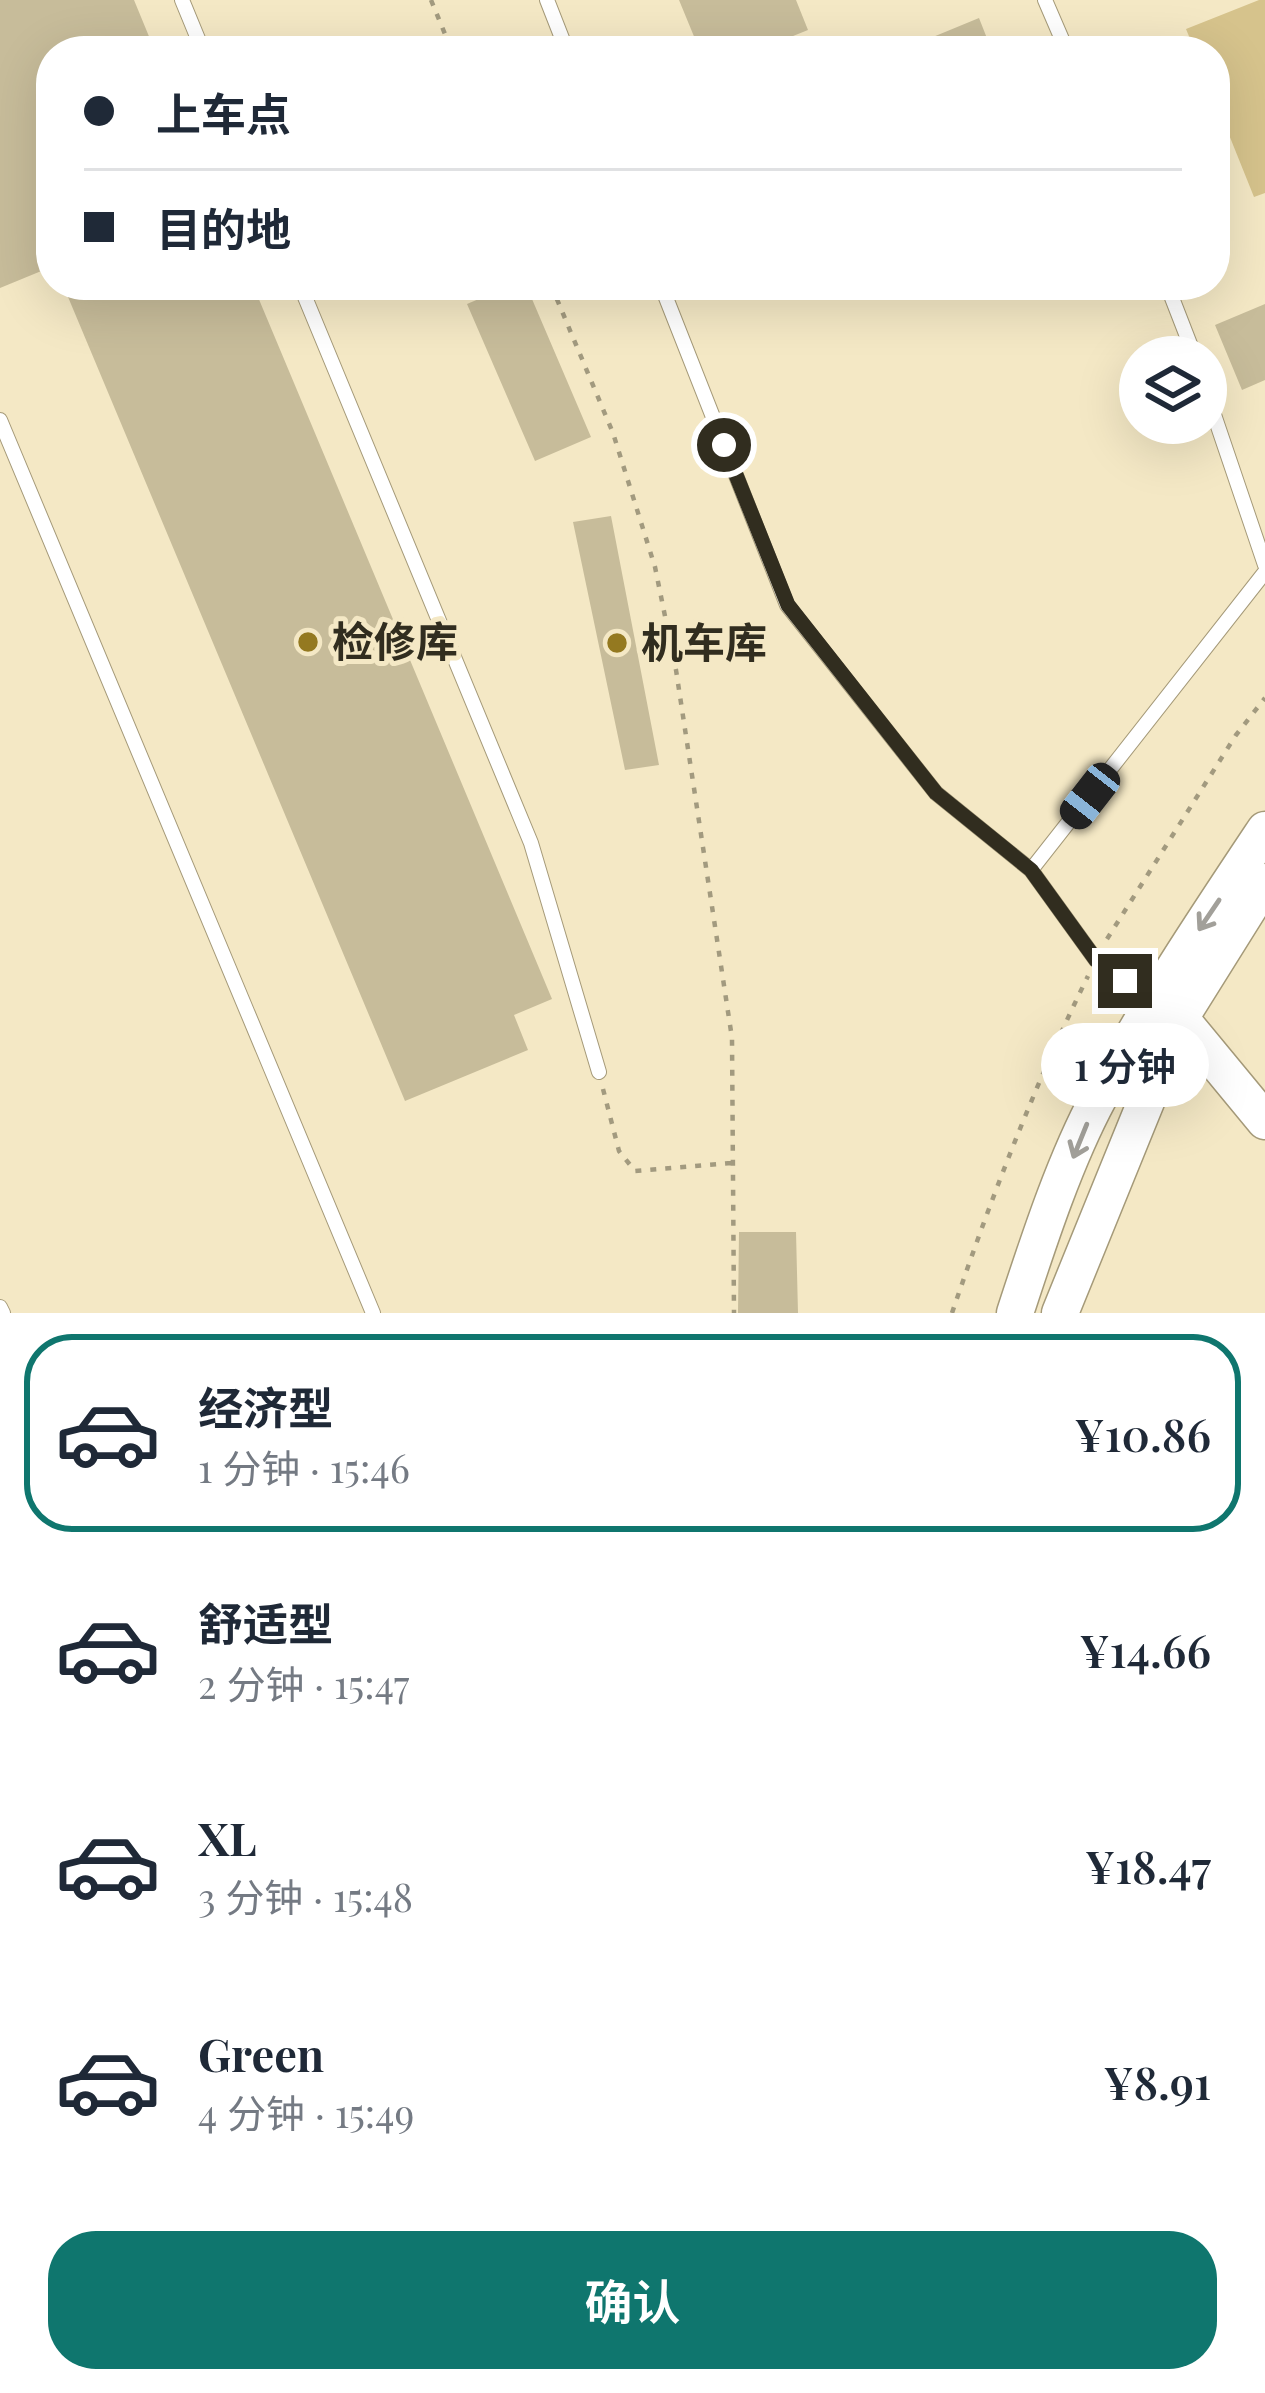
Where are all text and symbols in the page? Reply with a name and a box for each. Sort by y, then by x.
text: 上车点 [156,82,291,142]
text: 目的地 [156,197,291,257]
map controls [1119,336,1227,444]
button: layers [1119,336,1227,444]
route start [697,418,751,472]
place label: 检修库 [332,612,458,668]
place label: 机车库 [641,613,767,669]
marker: 检修库 [295,629,321,655]
marker: 机车库 [604,630,630,656]
car [1054,757,1126,835]
one-way arrow [1196,897,1221,931]
route end [1098,954,1152,1008]
callout: 1 分钟 [1041,1023,1209,1107]
text: 1 分钟 [1074,1039,1176,1091]
one-way arrow [1068,1122,1089,1159]
text: 经济型 [198,1376,333,1436]
icon: car [54,1379,162,1487]
text: ¥10.86 [1074,1403,1211,1463]
text: 1 分钟 · 15:46 [198,1441,410,1493]
text: 舒适型 [198,1592,333,1652]
icon: car [54,1595,162,1703]
text: ¥14.66 [1080,1619,1211,1679]
text: 2 分钟 · 15:47 [198,1657,409,1709]
text: XL [198,1807,257,1867]
icon: car [54,1811,162,1919]
text: ¥18.47 [1085,1835,1211,1895]
text: 3 分钟 · 15:48 [198,1870,413,1922]
text: Green [198,2023,324,2083]
icon: car [54,2027,162,2135]
text: ¥8.91 [1103,2051,1211,2111]
text: 4 分钟 · 15:49 [198,2086,414,2138]
button: 确认 [48,2231,1217,2369]

